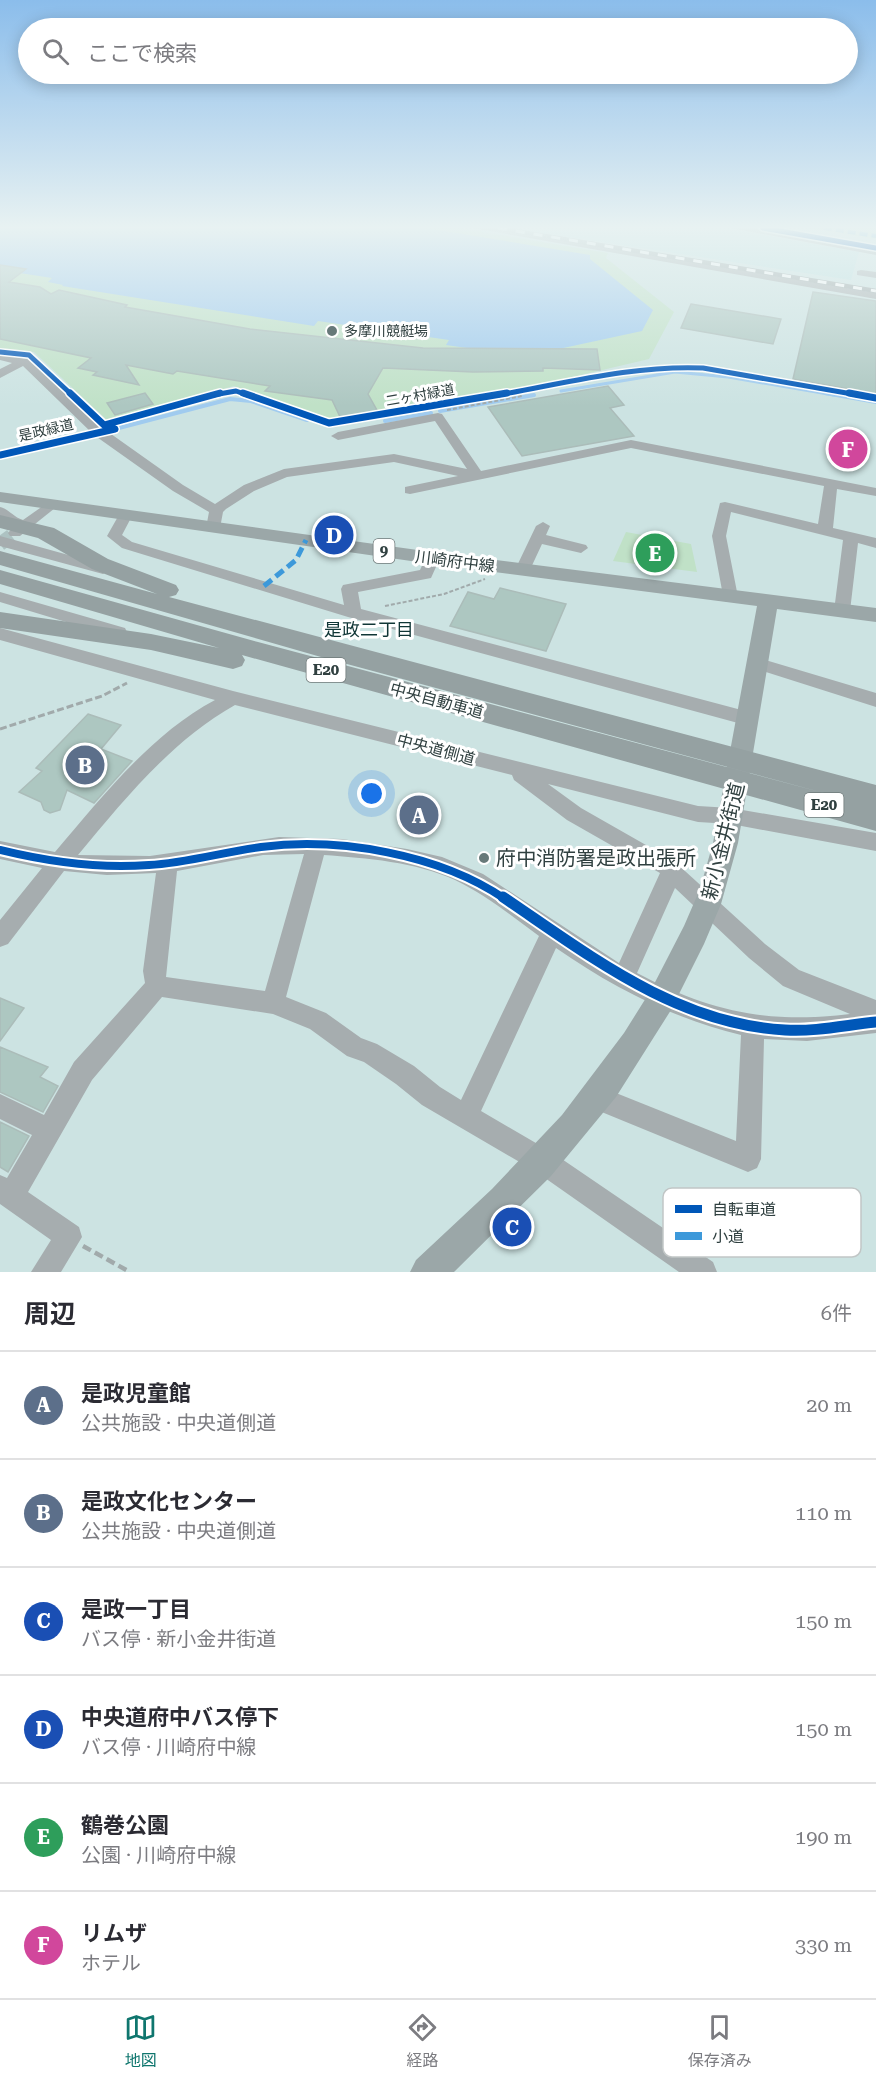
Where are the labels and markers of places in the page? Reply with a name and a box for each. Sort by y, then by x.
place label: 多摩川競艇場 [344,323,428,339]
marker: 多摩川競艇場 [325,324,339,338]
pin: F [828,426,868,472]
pin: D [314,512,354,558]
pin: E [636,530,674,576]
pin: B [66,742,104,788]
pin: A [400,792,438,838]
place label: 府中消防署是政出張所 [496,846,696,870]
marker: 府中消防署是政出張所 [477,851,491,865]
pin: C [492,1204,532,1250]

